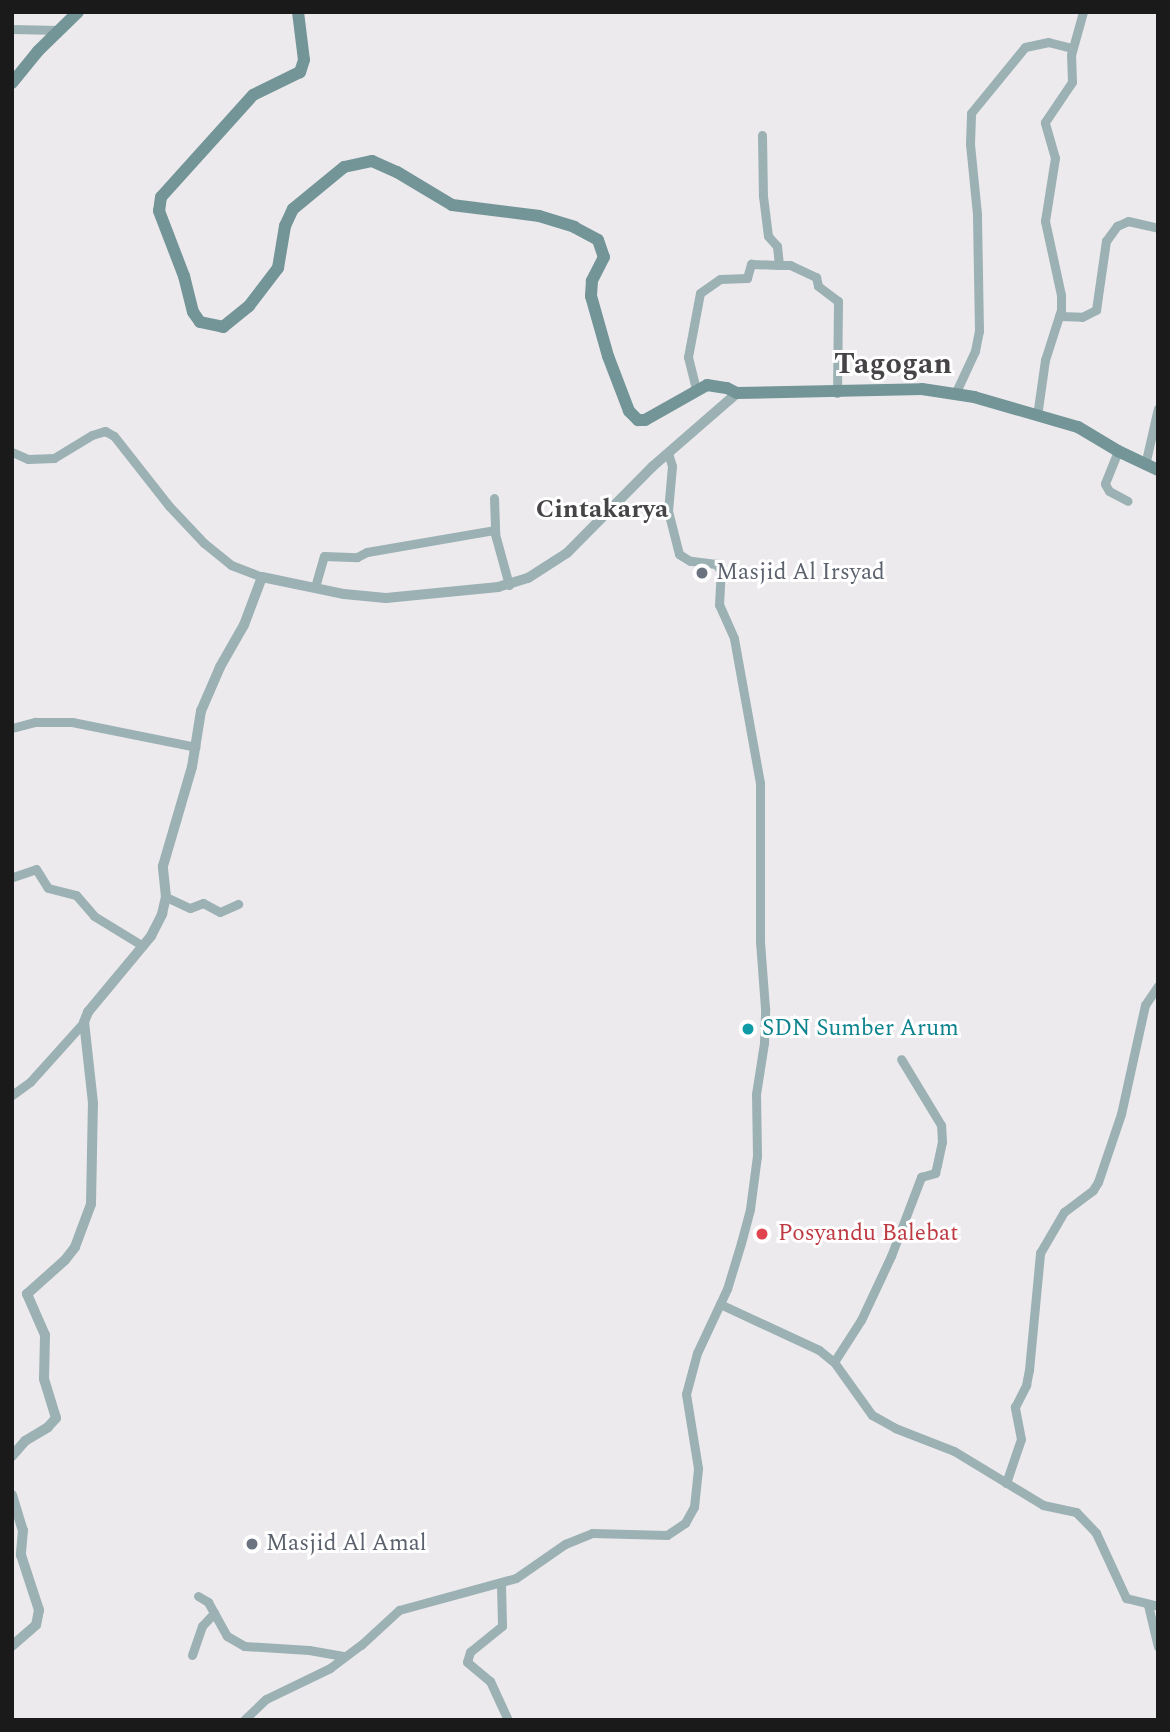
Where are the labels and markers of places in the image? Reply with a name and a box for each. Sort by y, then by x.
place label: Masjid Al Irsyad [716,559,885,587]
marker: Masjid Al Irsyad [694,565,710,581]
place label: SDN Sumber Arum [762,1015,959,1043]
marker: SDN Sumber Arum [740,1021,756,1037]
place label: Posyandu Balebat [778,1220,958,1248]
marker: Posyandu Balebat [752,1224,772,1244]
place label: Masjid Al Amal [266,1530,427,1558]
marker: Masjid Al Amal [244,1536,260,1552]

